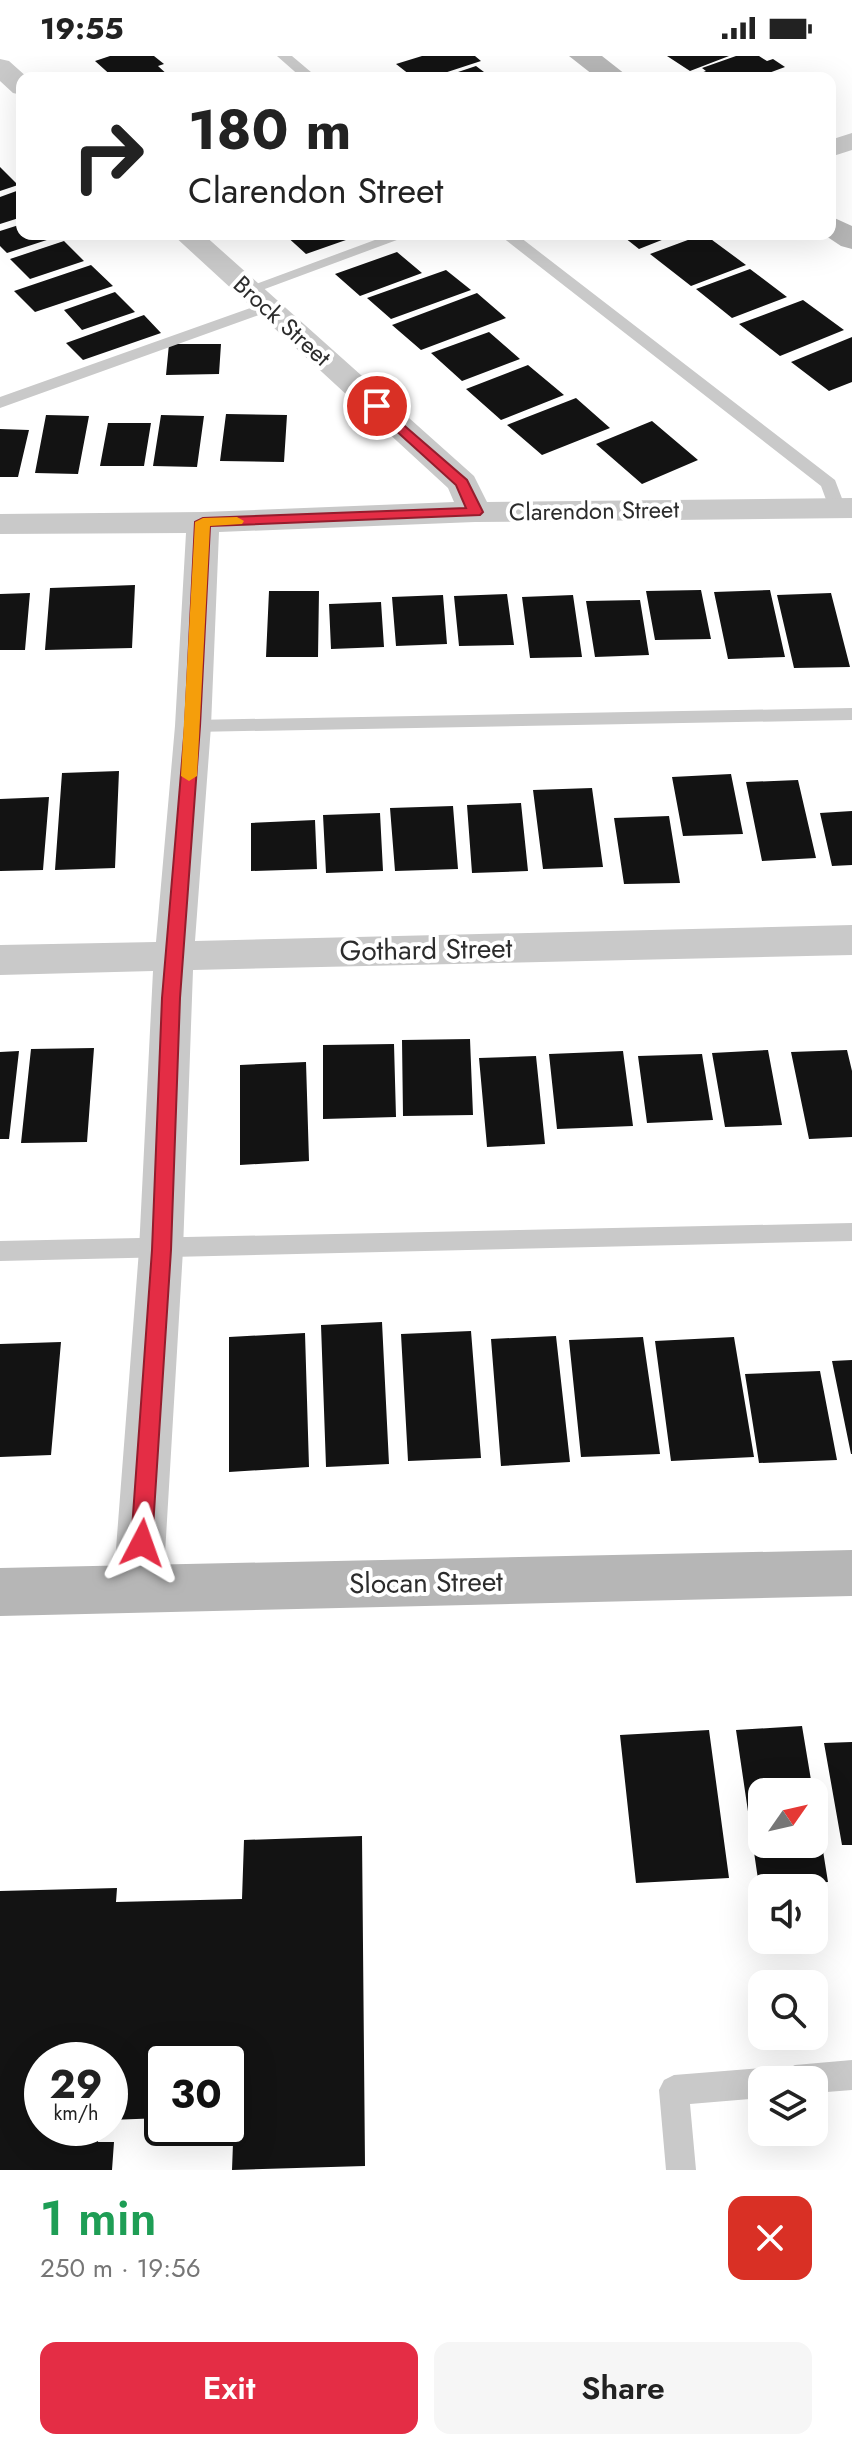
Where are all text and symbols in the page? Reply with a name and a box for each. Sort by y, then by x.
text: 19:55 [40,7,124,50]
text: 180 m [188,89,351,170]
icon: right [56,104,160,208]
text: Clarendon Street [188,164,443,216]
street label: Brock Street [226,267,339,374]
pin [343,372,411,440]
icon: arrive [355,384,399,428]
street label: Clarendon Street [509,492,680,529]
street label: Gothard Street [339,927,513,972]
position arrow [100,1501,184,1585]
street label: Slocan Street [349,1561,504,1604]
north arrow [748,1778,828,1858]
map controls [748,1778,828,2146]
button: sound [748,1874,828,1954]
button: search [748,1970,828,2050]
speed limit sign: 30 [144,2042,248,2146]
text: 29 [50,2055,103,2113]
button: layers [748,2066,828,2146]
text: km/h [53,2099,99,2128]
text: 1 min [40,2184,157,2253]
button: close [728,2196,812,2280]
text: 250 m · 19:56 [40,2249,201,2287]
button: Exit [40,2342,418,2434]
button: Share [434,2342,812,2434]

